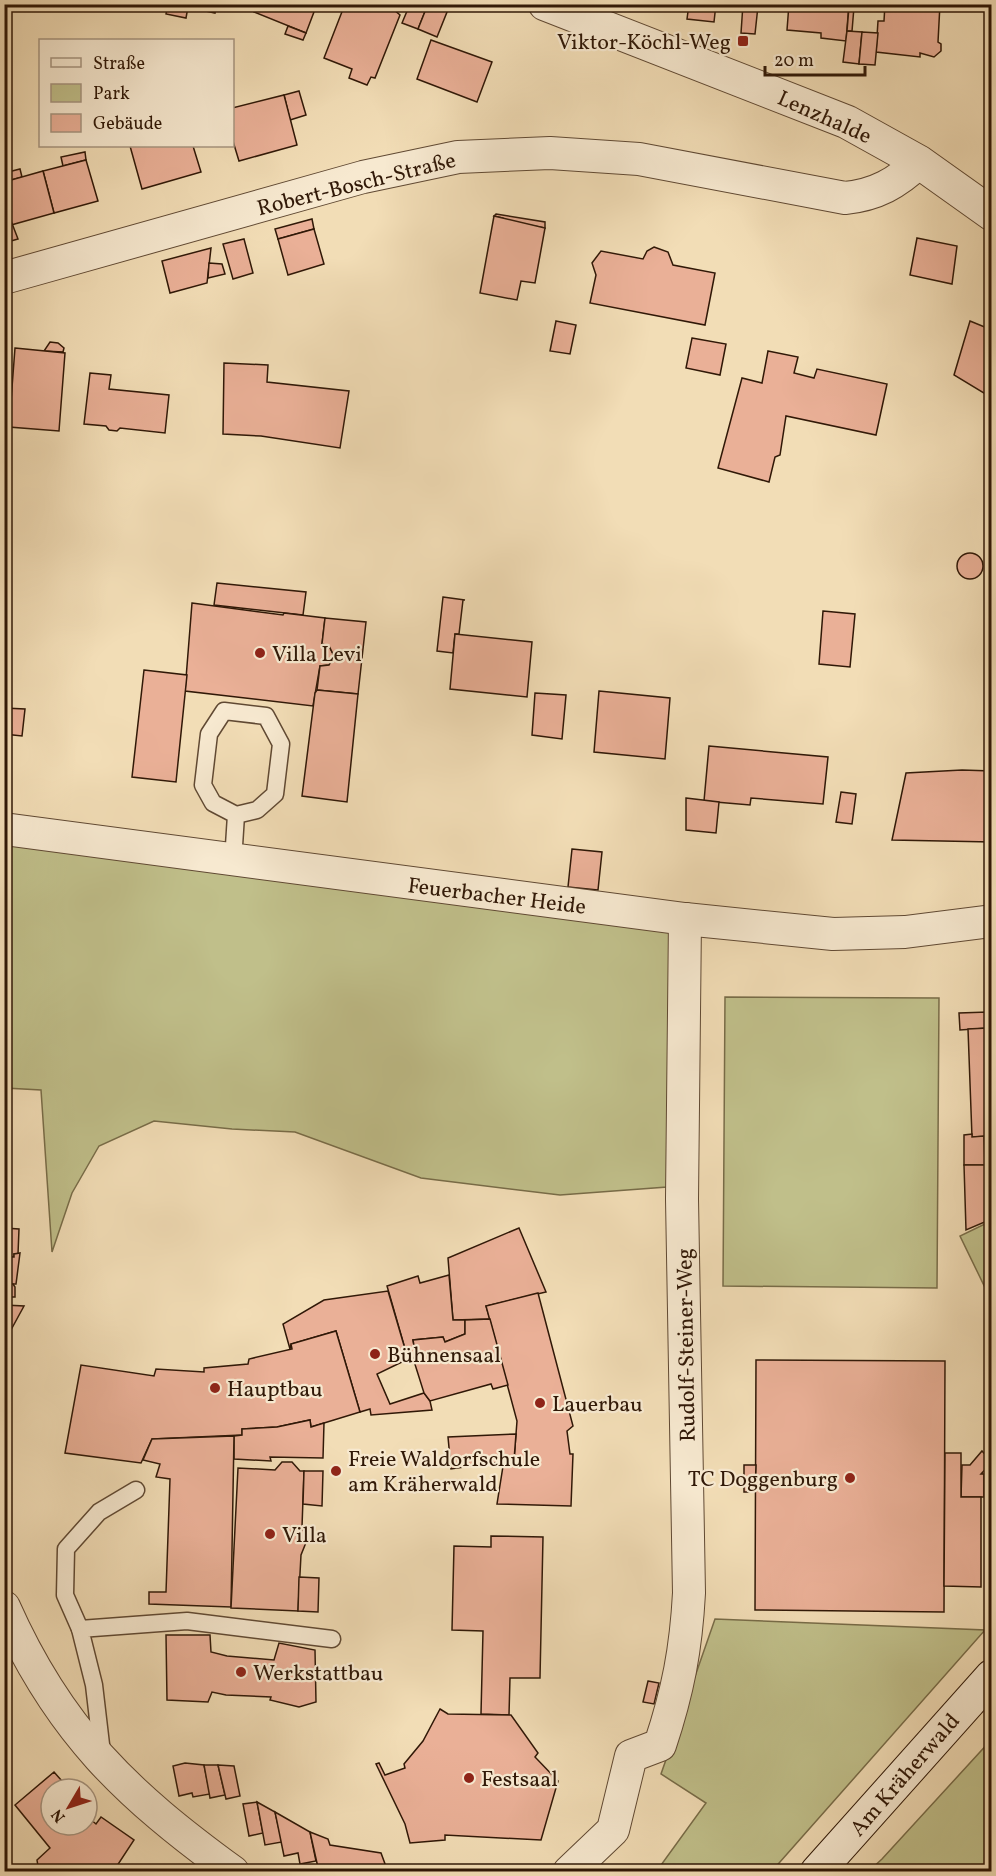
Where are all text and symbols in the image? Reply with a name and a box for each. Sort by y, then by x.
place label: Viktor-Köchl-Weg [557,28,731,59]
marker: Viktor-Köchl-Weg [736,34,750,48]
legend [39,39,234,147]
scale bar [765,39,866,77]
text: 20 m [774,49,814,74]
text: Straße [93,52,145,77]
text: Park [93,82,130,107]
street label: Lenzhalde [772,84,876,153]
text: Gebäude [93,112,162,137]
street label: Robert-Bosch-Straße [254,146,459,225]
place label: Villa Levi [272,640,362,671]
marker: Villa Levi [253,646,267,660]
street label: Feuerbacher Heide [406,871,588,924]
street label: Rudolf-Steiner-Weg [670,1248,705,1442]
place label: Bühnensaal [387,1341,501,1372]
marker: Bühnensaal [368,1347,382,1361]
place label: Hauptbau [227,1375,323,1406]
marker: Hauptbau [208,1381,222,1395]
place label: Lauerbau [552,1390,643,1421]
marker: Lauerbau [533,1396,547,1410]
place label: Freie Waldorfschule am Kräherwald [348,1445,540,1501]
marker: Freie Waldorfschule am Kräherwald [329,1464,343,1478]
place label: TC Doggenburg [688,1465,838,1496]
marker: TC Doggenburg [843,1471,857,1485]
place label: Villa [282,1521,327,1552]
marker: Villa [263,1527,277,1541]
place label: Werkstattbau [253,1659,383,1690]
marker: Werkstattbau [234,1665,248,1679]
street label: Am Kräherwald [844,1707,968,1844]
place label: Festsaal [481,1765,558,1796]
marker: Festsaal [462,1771,476,1785]
north arrow [39,1777,99,1837]
text: N [46,1803,71,1827]

